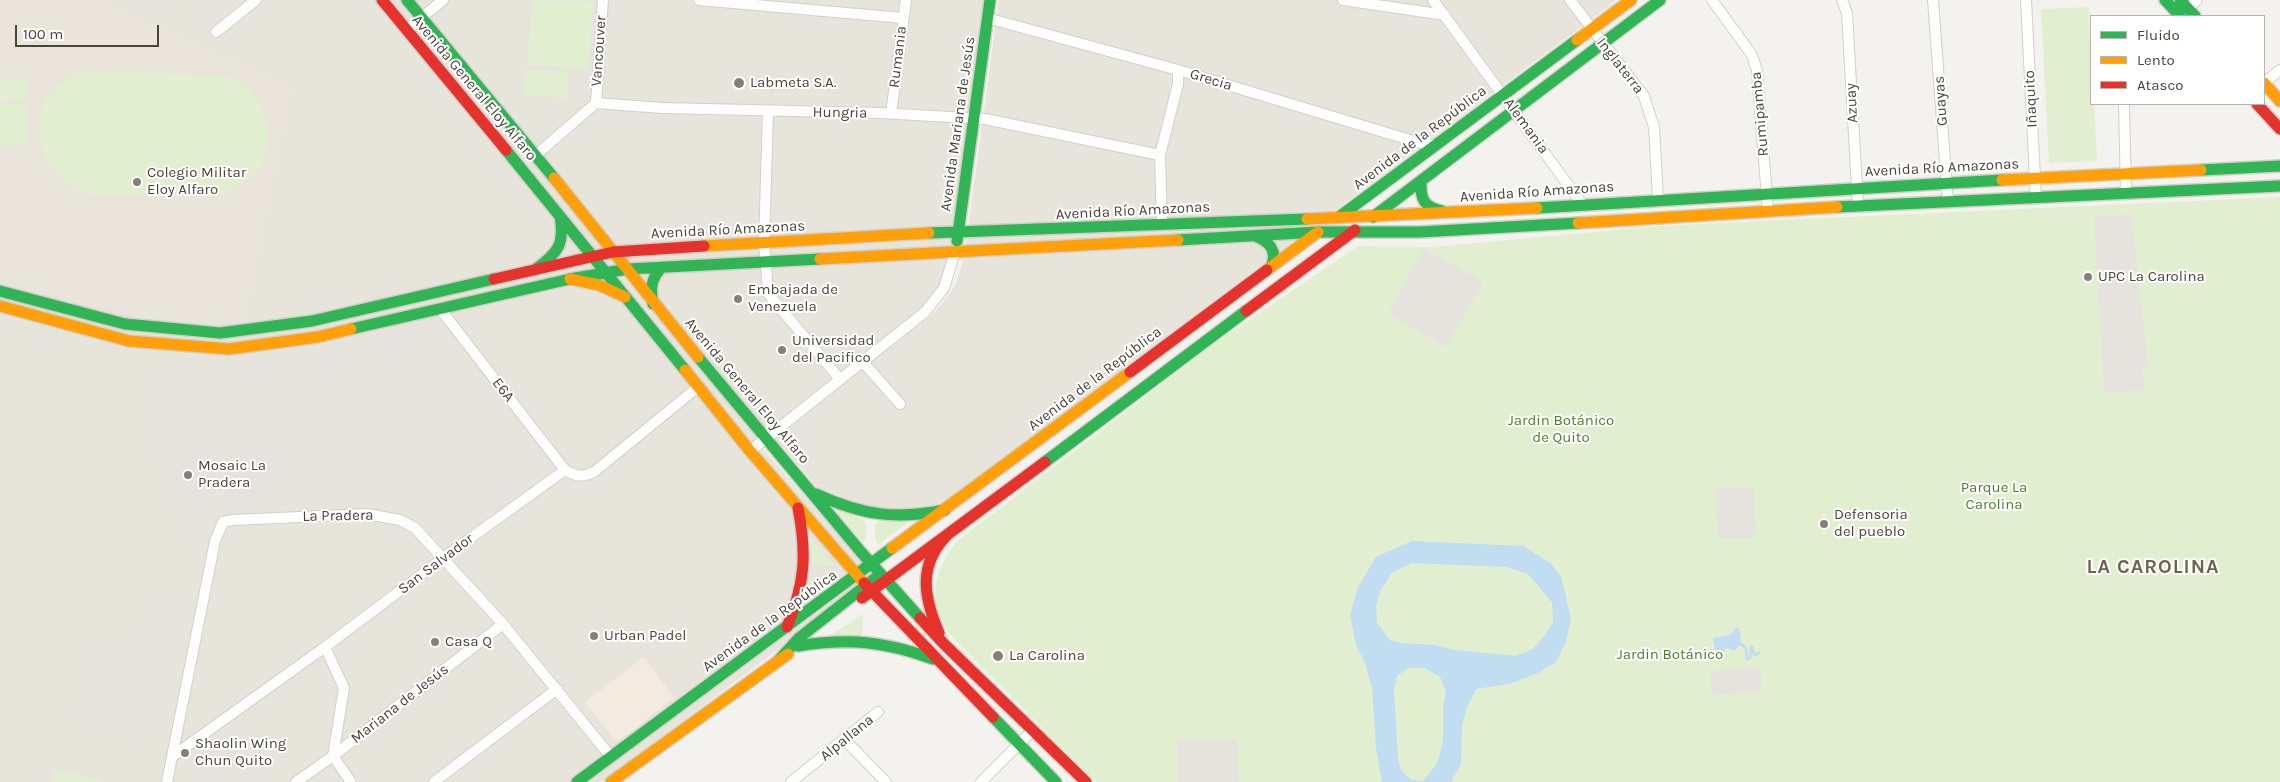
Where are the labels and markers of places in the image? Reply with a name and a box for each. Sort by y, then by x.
place label: Labmeta S.A. [750,74,836,92]
marker: Labmeta S.A. [732,76,746,90]
place label: Colegio Militar Eloy Alfaro [147,164,246,199]
marker: Colegio Militar Eloy Alfaro [131,176,143,188]
place label: UPC La Carolina [2098,268,2205,286]
marker: UPC La Carolina [2082,271,2094,283]
place label: Embajada de Venezuela [748,281,838,316]
marker: Embajada de Venezuela [732,293,744,305]
place label: Universidad del Pacifico [792,332,874,367]
marker: Universidad del Pacifico [776,344,788,356]
place label: Mosaic La Pradera [198,457,266,492]
marker: Mosaic La Pradera [182,469,194,481]
place label: Defensoria del pueblo [1834,506,1908,541]
marker: Defensoria del pueblo [1818,518,1830,530]
place label: Urban Padel [604,627,686,645]
marker: Urban Padel [588,630,600,642]
place label: Casa Q [445,633,492,651]
marker: Casa Q [429,636,441,648]
place label: La Carolina [1009,647,1085,665]
marker: La Carolina [991,649,1005,663]
place label: Shaolin Wing Chun Quito [195,735,286,770]
marker: Shaolin Wing Chun Quito [179,747,191,759]

